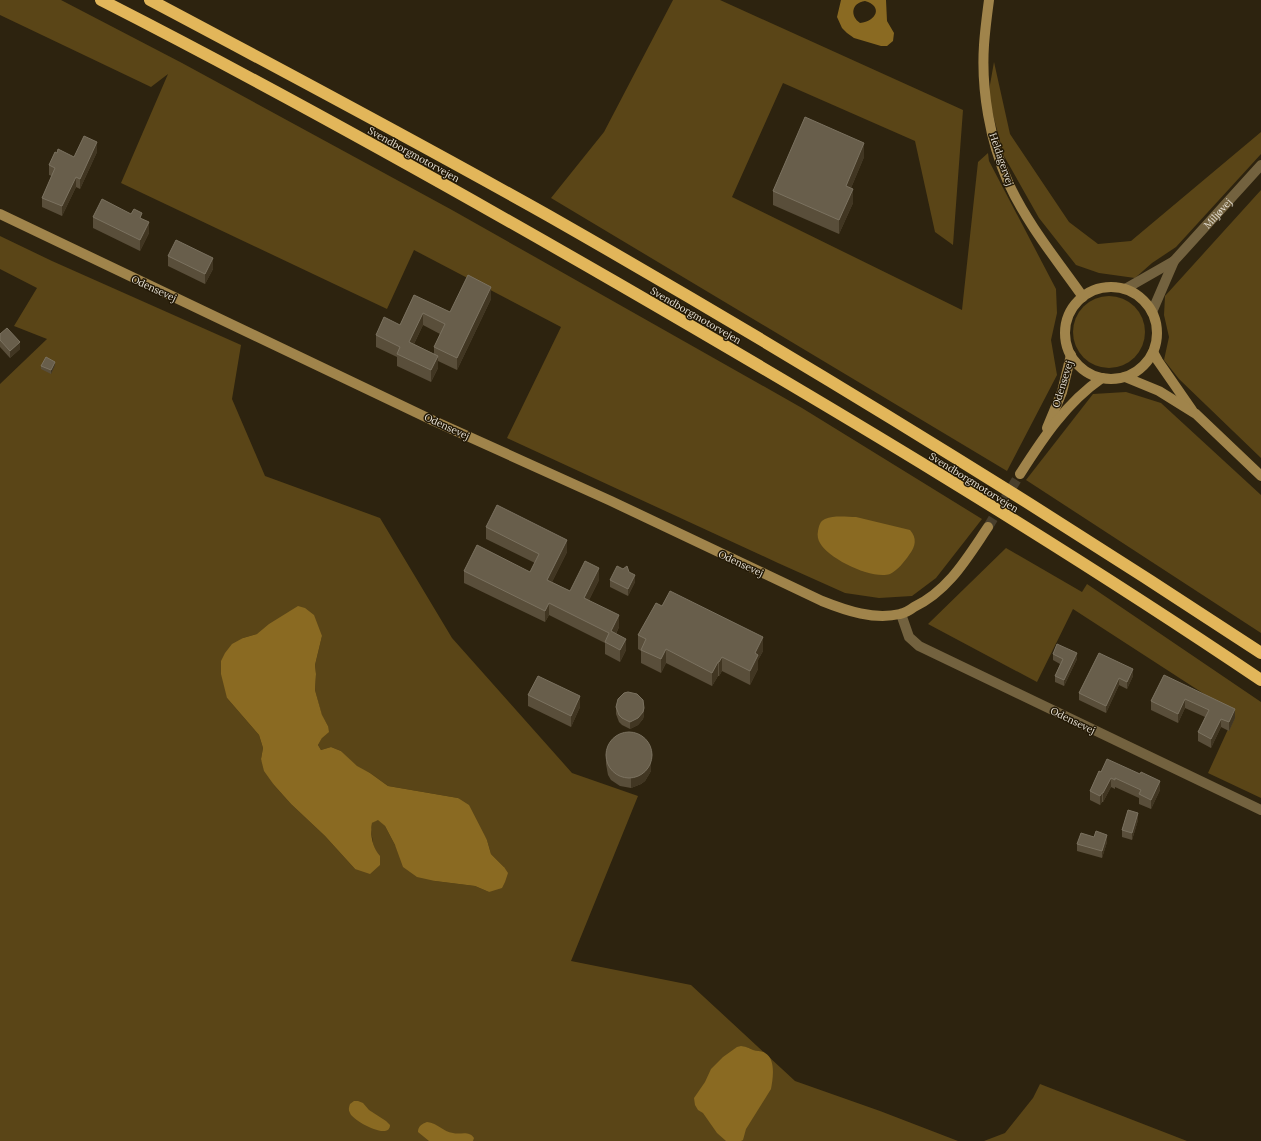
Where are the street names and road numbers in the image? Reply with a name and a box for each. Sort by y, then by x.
street label: Svendborgmotorvejen [366,124,462,185]
street label: Heldagervej [986,131,1017,187]
street label: Miljøvej [1201,196,1235,231]
street label: Odensevej [129,272,178,305]
street label: Svendborgmotorvejen [648,284,744,347]
street label: Odensevej [1049,359,1076,409]
street label: Odensevej [422,410,471,443]
street label: Svendborgmotorvejen [927,450,1021,515]
street label: Odensevej [716,547,765,580]
street label: Odensevej [1048,704,1097,737]

